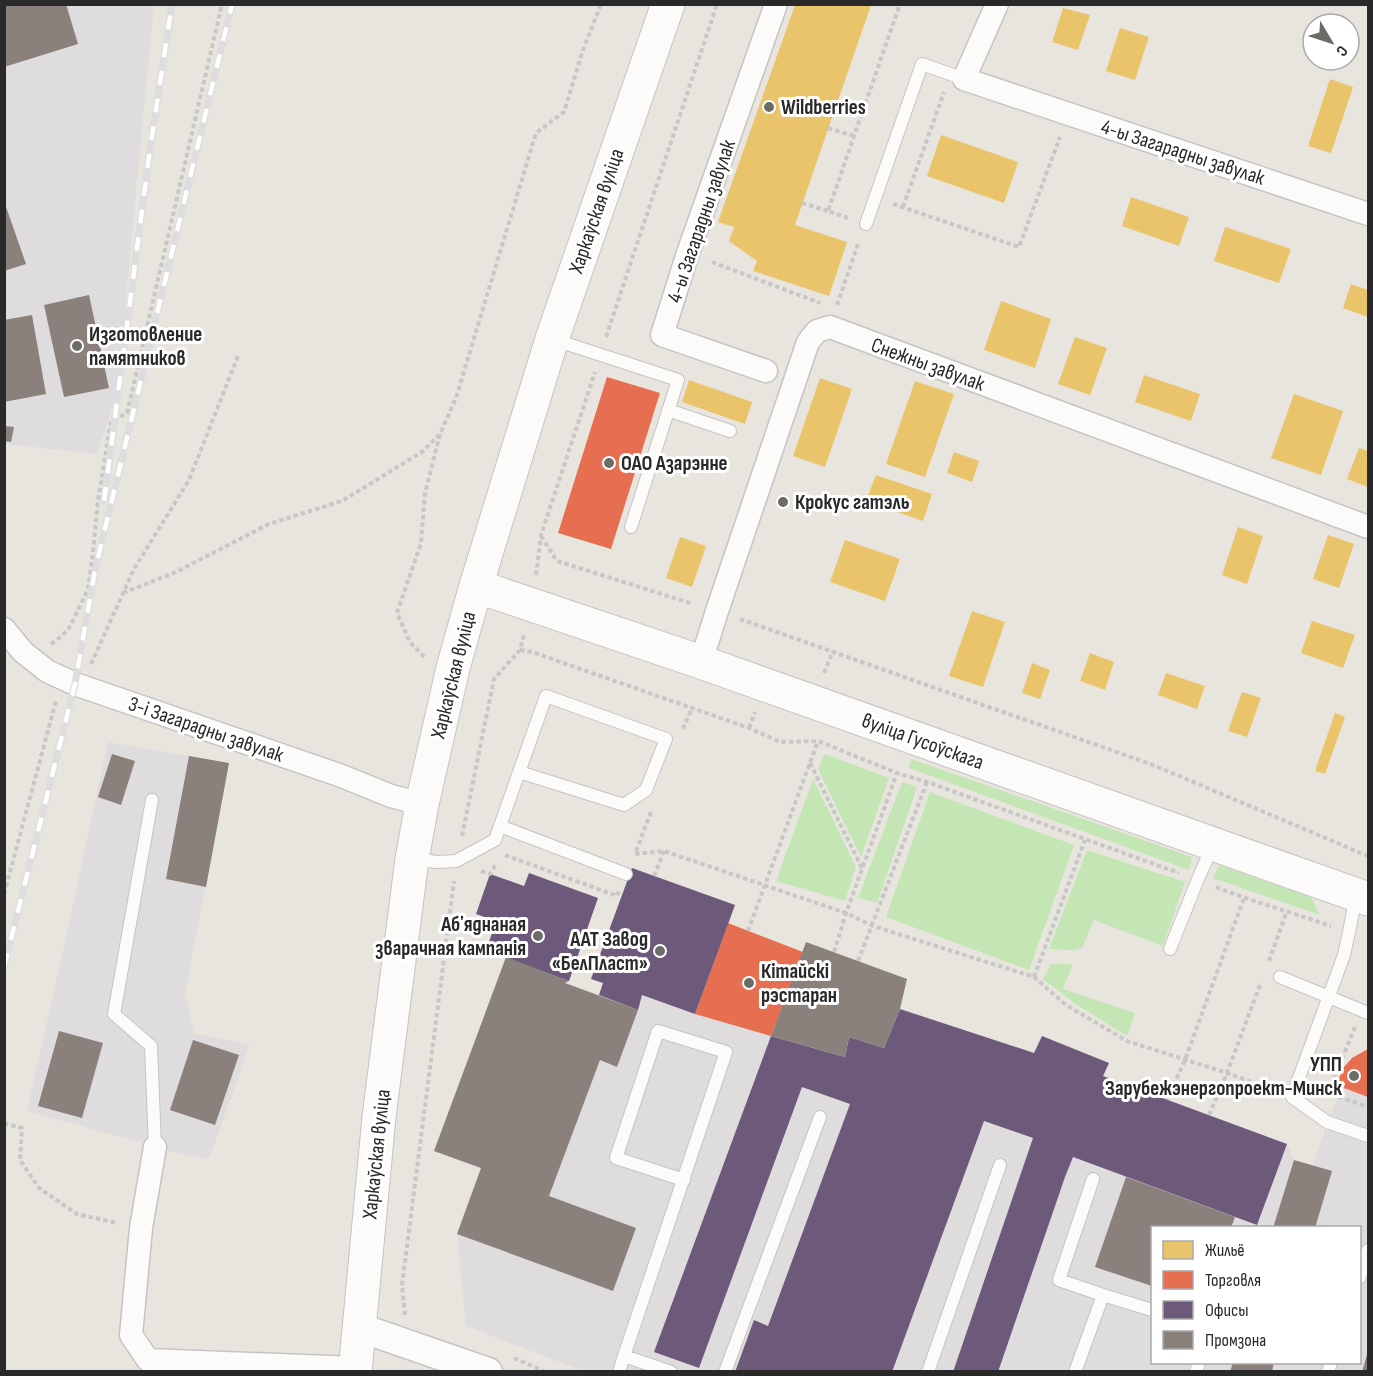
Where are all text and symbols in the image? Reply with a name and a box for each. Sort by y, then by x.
north arrow [1301,12,1361,72]
text: С [1332,41,1351,60]
place label: Wildberries [781,95,866,120]
marker: Wildberries [762,100,776,114]
street label: 4-ы Загарадны завулак [1098,114,1268,191]
street label: 4-ы Загарадны завулак [662,136,741,306]
street label: Харкаўская вуліца [563,146,629,278]
place label: Изготовление памятников [89,322,202,371]
street label: Снежны завулак [868,332,988,397]
marker: Изготовление памятников [70,339,84,353]
place label: ОАО Азарэнне [621,451,728,476]
marker: ОАО Азарэнне [602,456,616,470]
place label: Крокус гатэль [795,490,910,515]
marker: Крокус гатэль [776,495,790,509]
street label: Харкаўская вуліца [425,609,481,742]
street label: 3-і Загарадны завулак [125,691,287,768]
street label: вуліца Гусоўскага [859,708,987,775]
place label: Абʼяднаная зварачная кампанія [375,912,526,961]
place label: ААТ Завод «БелПласт» [552,927,648,976]
marker: Абʼяднаная зварачная кампанія [531,929,545,943]
marker: ААТ Завод «БелПласт» [653,944,667,958]
place label: Кітайскі рэстаран [761,959,837,1008]
marker: Кітайскі рэстаран [742,976,756,990]
place label: УПП Зарубежэнергопроект-Минск [1105,1052,1342,1101]
marker: УПП Зарубежэнергопроект-Минск [1347,1069,1361,1083]
street label: Харкаўская вуліца [357,1088,396,1221]
legend [1151,1226,1361,1364]
text: Жильё [1205,1240,1245,1261]
text: Торговля [1205,1270,1261,1291]
text: Офисы [1205,1300,1249,1321]
text: Промзона [1205,1330,1266,1351]

